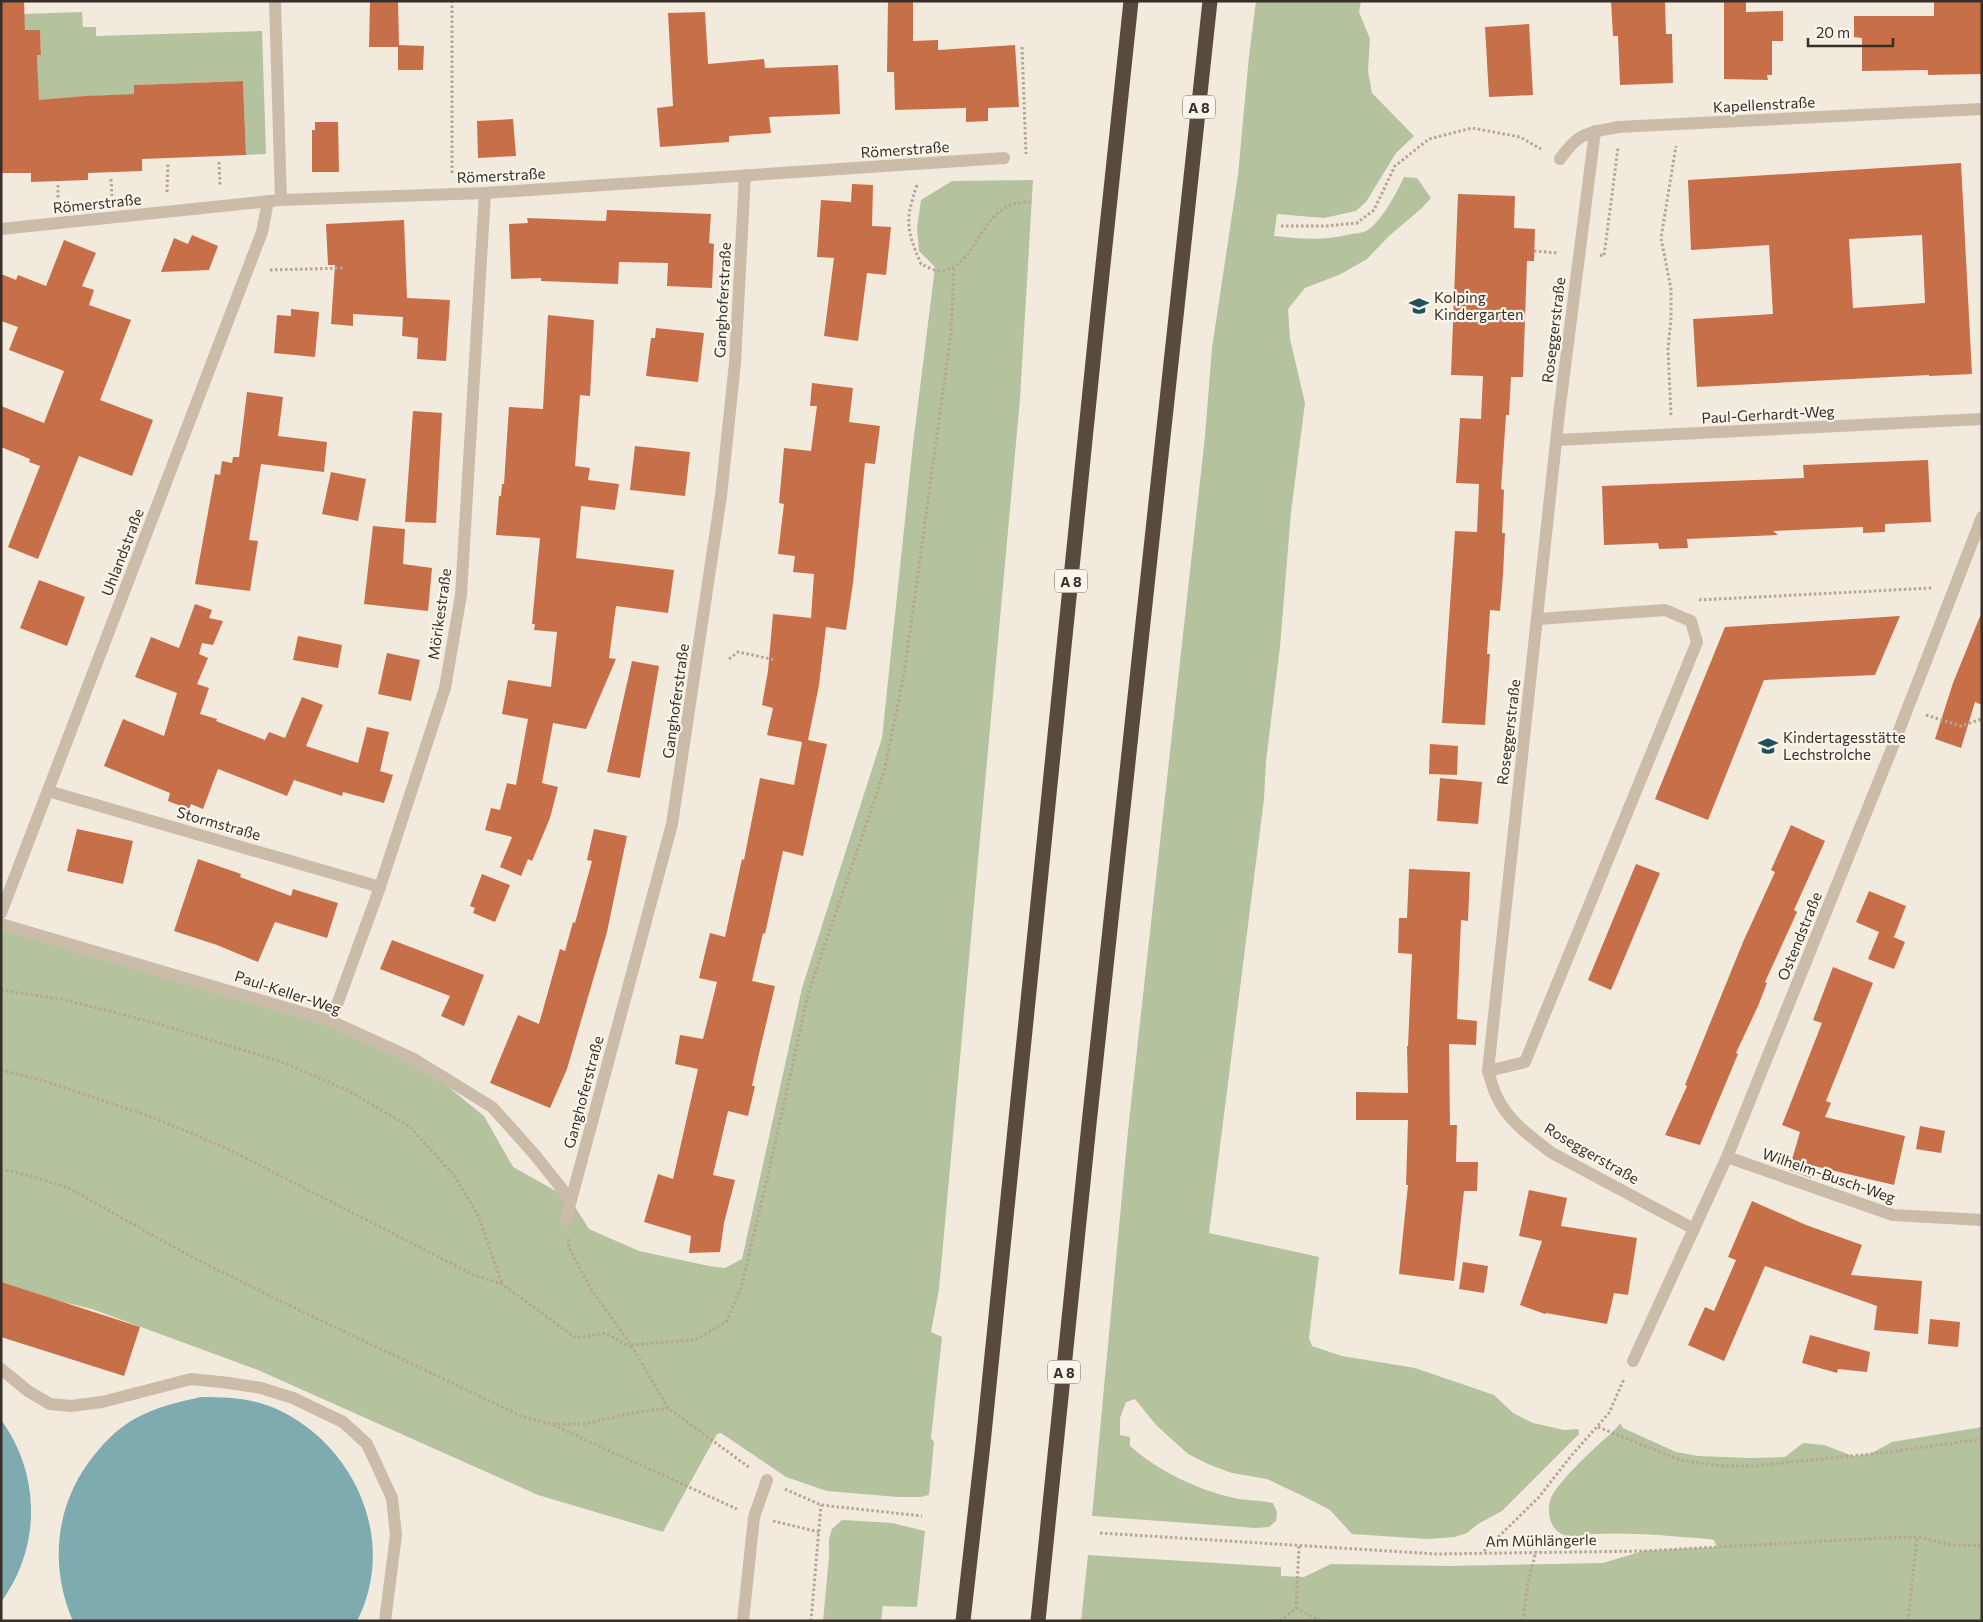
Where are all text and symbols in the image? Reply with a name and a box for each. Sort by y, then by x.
scale bar [1808,15,1893,47]
text: 20 m [1816,23,1850,41]
street label: Kapellenstraße [1712,92,1816,116]
road number: A 8 [1183,95,1215,118]
street label: Römerstraße [860,137,950,161]
street label: Römerstraße [456,164,546,186]
street label: Römerstraße [52,189,142,217]
street label: Ganghoferstraße [710,242,734,358]
street label: Roseggerstraße [1538,276,1568,384]
place label: Kolping Kindergarten [1434,288,1524,323]
school or university icon: Kolping Kindergarten [1408,295,1430,317]
street label: Paul-Gerhardt-Weg [1701,402,1835,426]
street label: Uhlandstraße [97,506,147,598]
street label: Mörikestraße [424,567,454,661]
road number: A 8 [1055,570,1087,592]
street label: Ganghoferstraße [658,642,692,760]
street label: Roseggerstraße [1493,678,1523,786]
place label: Kindertagesstätte Lechstrolche [1783,728,1906,763]
school or university icon: Kindertagesstätte Lechstrolche [1757,735,1779,757]
street label: Stormstraße [175,802,263,844]
street label: Ostendstraße [1773,889,1825,983]
street label: Paul-Keller-Weg [233,966,343,1018]
street label: Ganghoferstraße [559,1034,607,1150]
street label: Roseggerstraße [1541,1119,1643,1187]
street label: Wilhelm-Busch-Weg [1760,1144,1898,1206]
road number: A 8 [1048,1360,1080,1384]
street label: Am Mühlängerle [1485,1530,1597,1550]

